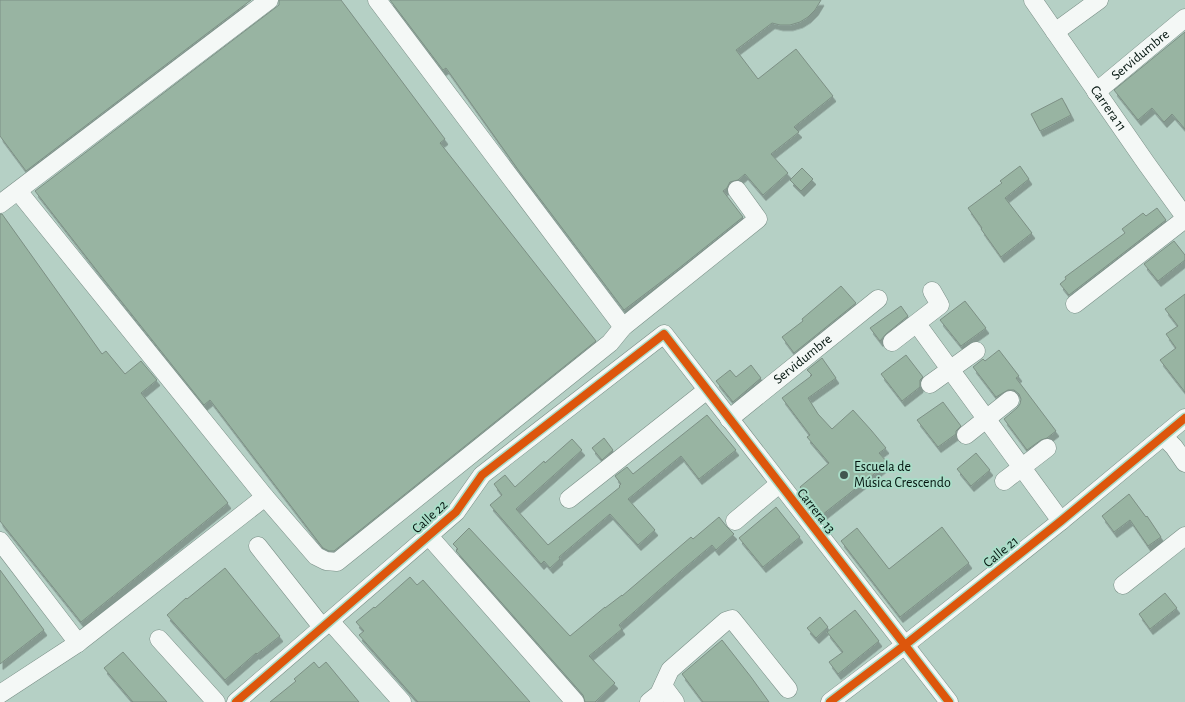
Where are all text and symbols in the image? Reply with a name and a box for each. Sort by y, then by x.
street label: Servidumbre [1109,27,1172,83]
street label: Carrera 11 [1088,83,1129,134]
street label: Servidumbre [771,332,835,387]
place label: Escuela de Música Crescendo [854,460,951,490]
marker: Escuela de Música Crescendo [838,469,850,481]
street label: Carrera 13 [794,486,838,536]
street label: Calle 22 [410,498,450,536]
street label: Calle 21 [981,534,1021,570]

